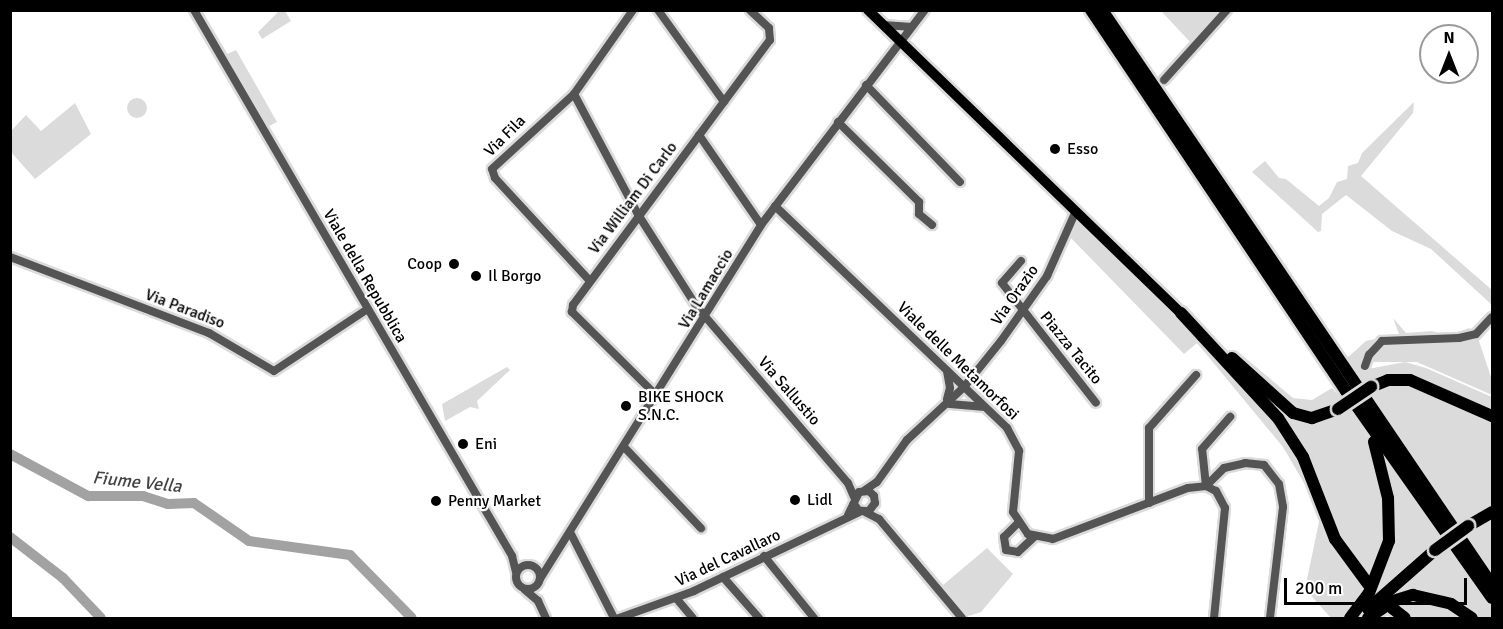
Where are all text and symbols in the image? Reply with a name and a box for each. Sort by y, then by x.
north arrow [1419,24,1479,84]
text: N [1443,28,1455,48]
street label: Via Fila [480,111,530,161]
street label: Via William Di Carlo [585,138,681,258]
place label: Esso [1067,139,1098,159]
marker: Esso [1048,142,1062,156]
street label: Viale della Repubblica [319,206,411,346]
street label: Via Lamaccio [675,245,737,333]
place label: Coop [407,254,442,274]
marker: Coop [447,257,461,271]
street label: Via Orazio [987,261,1043,329]
place label: Il Borgo [488,266,541,286]
marker: Il Borgo [469,269,483,283]
street label: Via Paradiso [142,285,228,333]
street label: Viale delle Metamorfosi [893,298,1023,424]
street label: Piazza Tacito [1036,308,1106,388]
street label: Via Sallustio [754,353,824,429]
place label: BIKE SHOCK S.N.C. [638,387,724,425]
marker: BIKE SHOCK S.N.C. [619,399,633,413]
place label: Eni [475,434,497,454]
marker: Eni [456,437,470,451]
water label: Fiume Vella [91,467,183,497]
place label: Lidl [807,490,833,510]
place label: Penny Market [448,491,541,511]
marker: Lidl [788,493,802,507]
marker: Penny Market [429,494,443,508]
street label: Via del Cavallaro [672,525,784,591]
scale bar [1287,566,1470,604]
text: 200 m [1295,577,1342,599]

